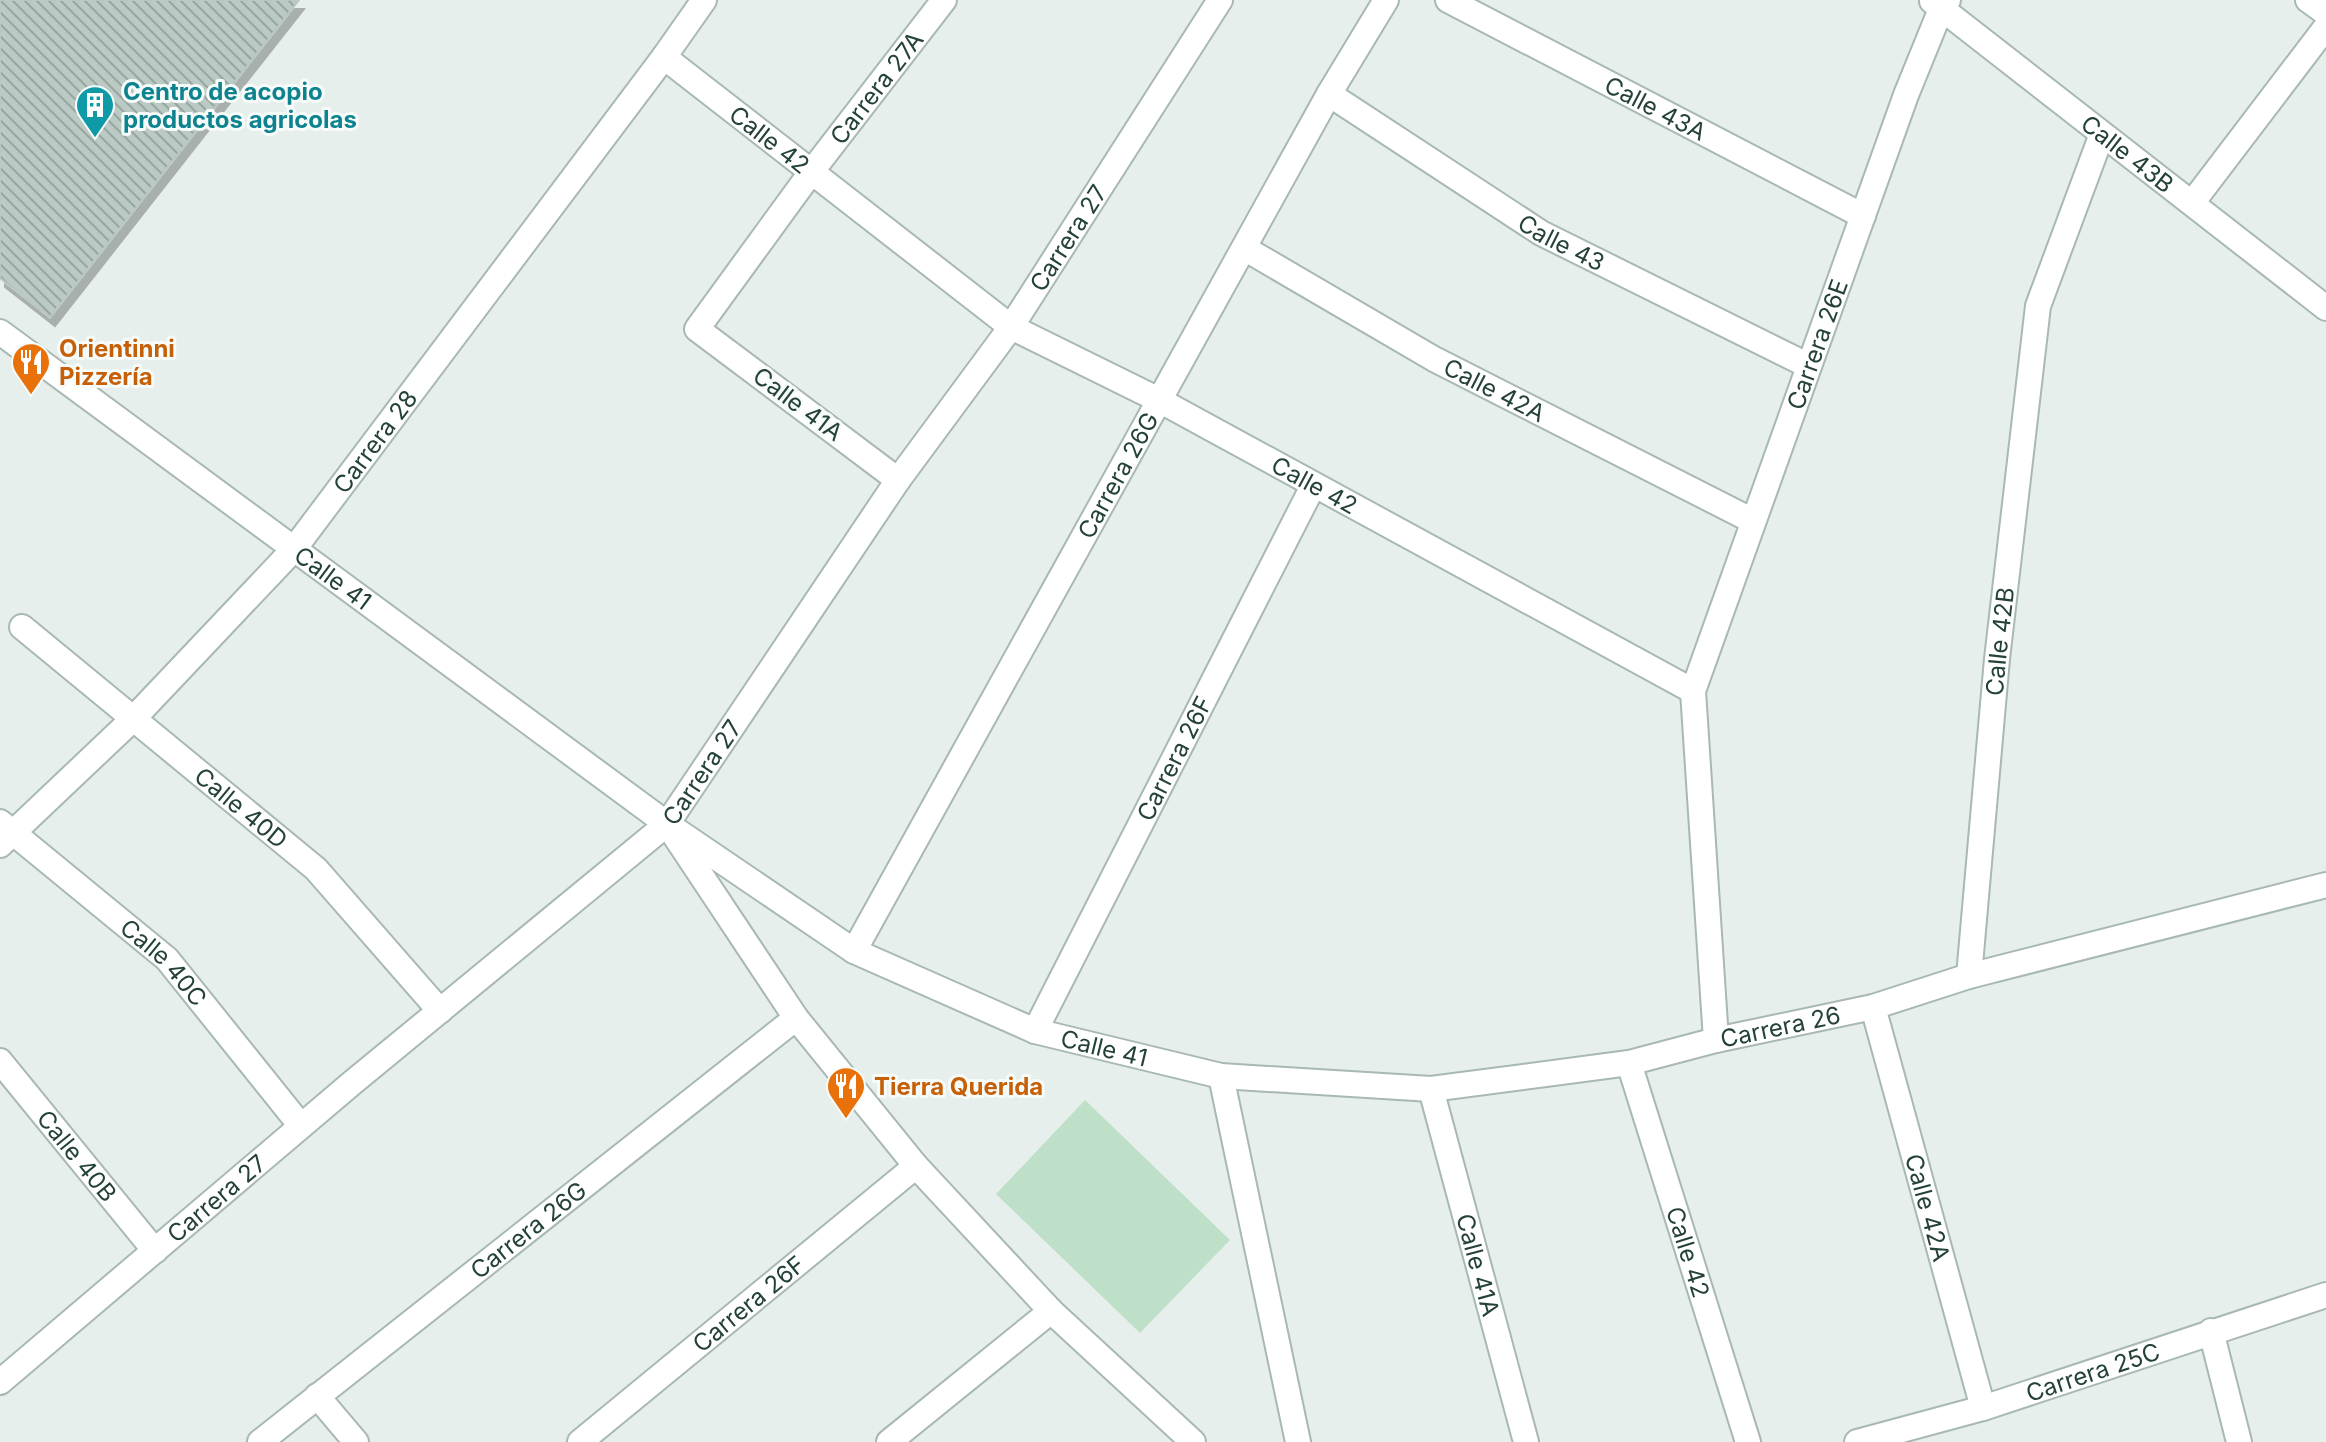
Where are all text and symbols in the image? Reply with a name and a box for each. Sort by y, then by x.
street label: Carrera 27A [824,26,929,150]
street label: Calle 43A [1600,70,1711,146]
place label: Centro de acopio productos agricolas [123,77,357,134]
building icon: Centro de acopio productos agricolas [74,84,116,139]
street label: Calle 42 [724,99,816,179]
street label: Calle 43B [2076,108,2180,198]
street label: Carrera 27 [1023,179,1113,296]
street label: Calle 43 [1513,208,1610,277]
street label: Carrera 26E [1780,275,1854,413]
place label: Orientinni Pizzería [59,334,175,391]
restaurant icon: Orientinni Pizzería [10,341,52,396]
street label: Calle 42A [1439,352,1550,428]
street label: Calle 41A [747,361,849,447]
street label: Carrera 28 [327,384,423,499]
street label: Carrera 26G [1071,407,1164,543]
street label: Calle 42 [1267,450,1363,520]
street label: Calle 41 [289,540,377,616]
street label: Calle 42B [1979,585,2020,697]
street label: Carrera 26F [1130,691,1218,826]
street label: Carrera 27 [656,714,747,830]
street label: Calle 40D [189,761,293,854]
street label: Calle 40C [115,912,213,1012]
street label: Carrera 26 [1718,1000,1843,1053]
street label: Calle 41 [1058,1023,1151,1072]
restaurant icon: Tierra Querida [825,1065,867,1120]
place label: Tierra Querida [874,1072,1043,1101]
street label: Calle 40B [31,1104,123,1207]
street label: Carrera 27 [161,1148,272,1248]
street label: Calle 42A [1899,1151,1957,1265]
street label: Carrera 26G [464,1175,592,1285]
street label: Calle 42 [1660,1203,1716,1301]
street label: Calle 41A [1451,1210,1506,1319]
street label: Carrera 26F [687,1249,810,1358]
street label: Carrera 25C [2022,1336,2163,1407]

